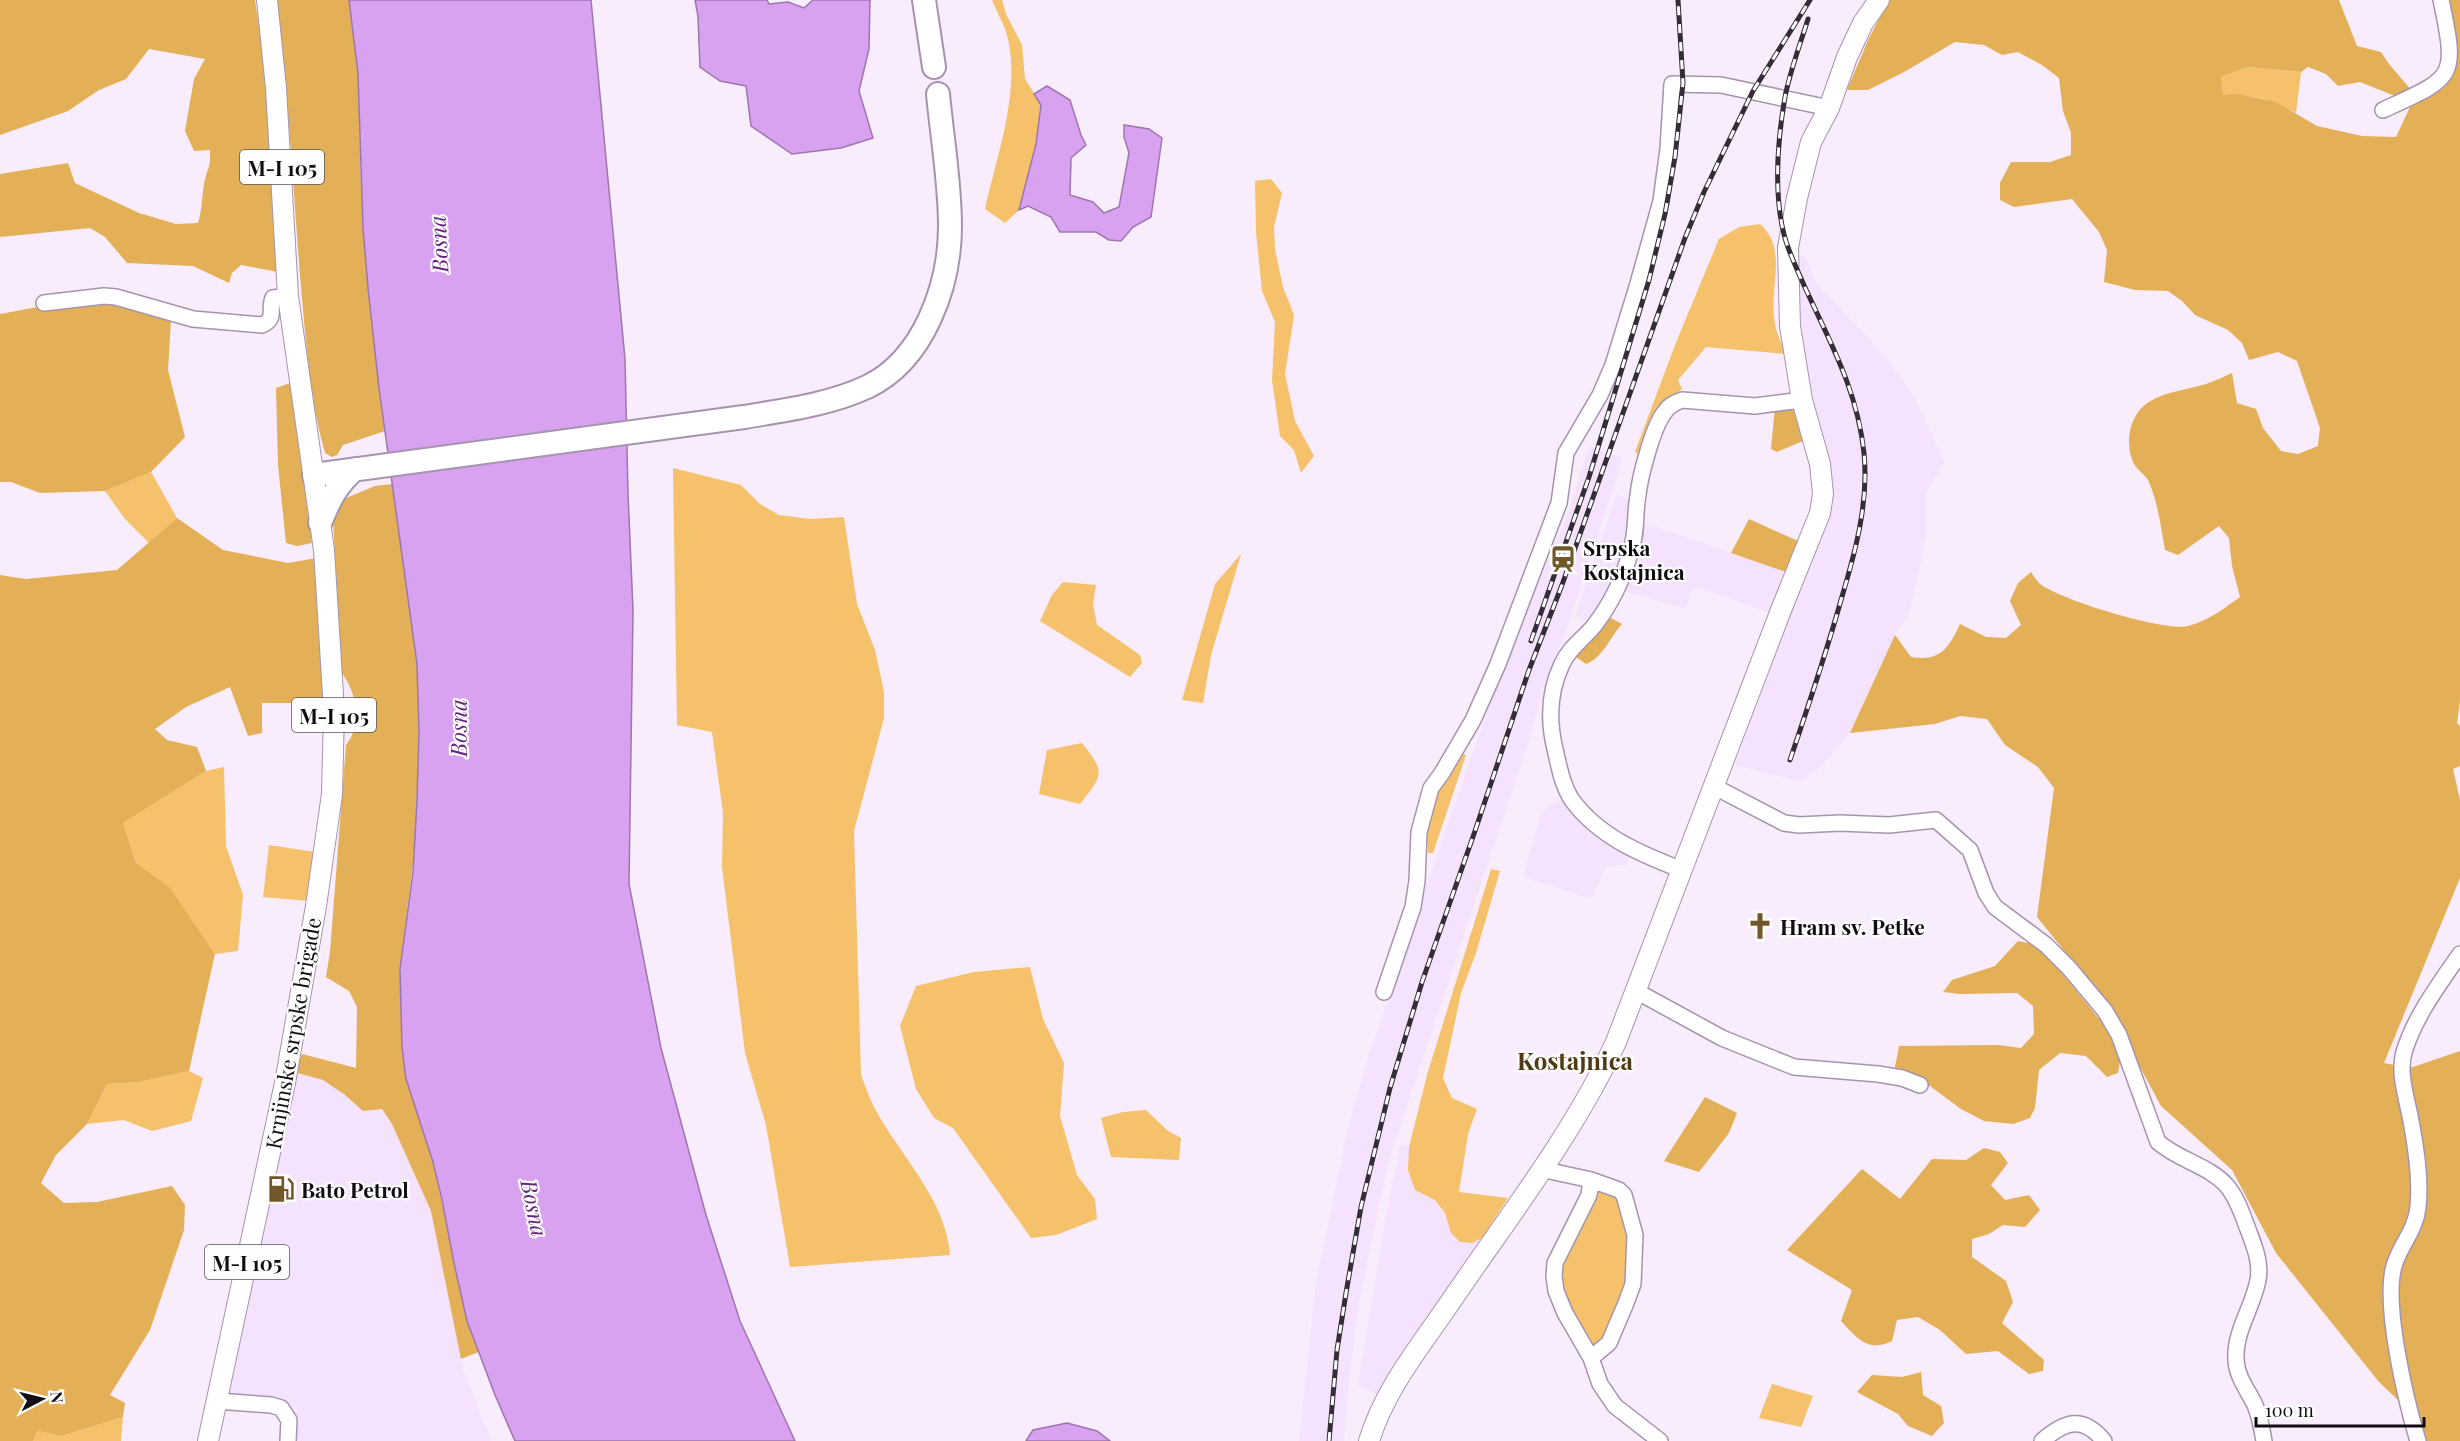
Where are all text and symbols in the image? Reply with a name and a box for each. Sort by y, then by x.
road number: M-I 105 [240,150,324,184]
water label: Bosna [422,215,455,274]
place label: Srpska Kostajnica [1583,533,1685,585]
station icon: Srpska Kostajnica [1548,544,1578,574]
road number: M-I 105 [292,698,376,732]
water label: Bosna [443,699,473,758]
church icon: Hram sv. Petke [1745,911,1775,941]
place label: Hram sv. Petke [1780,912,1925,940]
street label: Krnjinske srpske brigade [258,915,326,1151]
district label: Kostajnica [1517,1044,1634,1076]
fuel station icon: Bato Petrol [266,1174,296,1204]
place label: Bato Petrol [301,1175,409,1203]
water label: Bosna [514,1176,556,1239]
road number: M-I 105 [205,1245,289,1279]
north arrow [12,1369,72,1429]
text: N [46,1390,69,1405]
scale bar [2256,1390,2424,1428]
text: 100 m [2265,1398,2314,1422]

